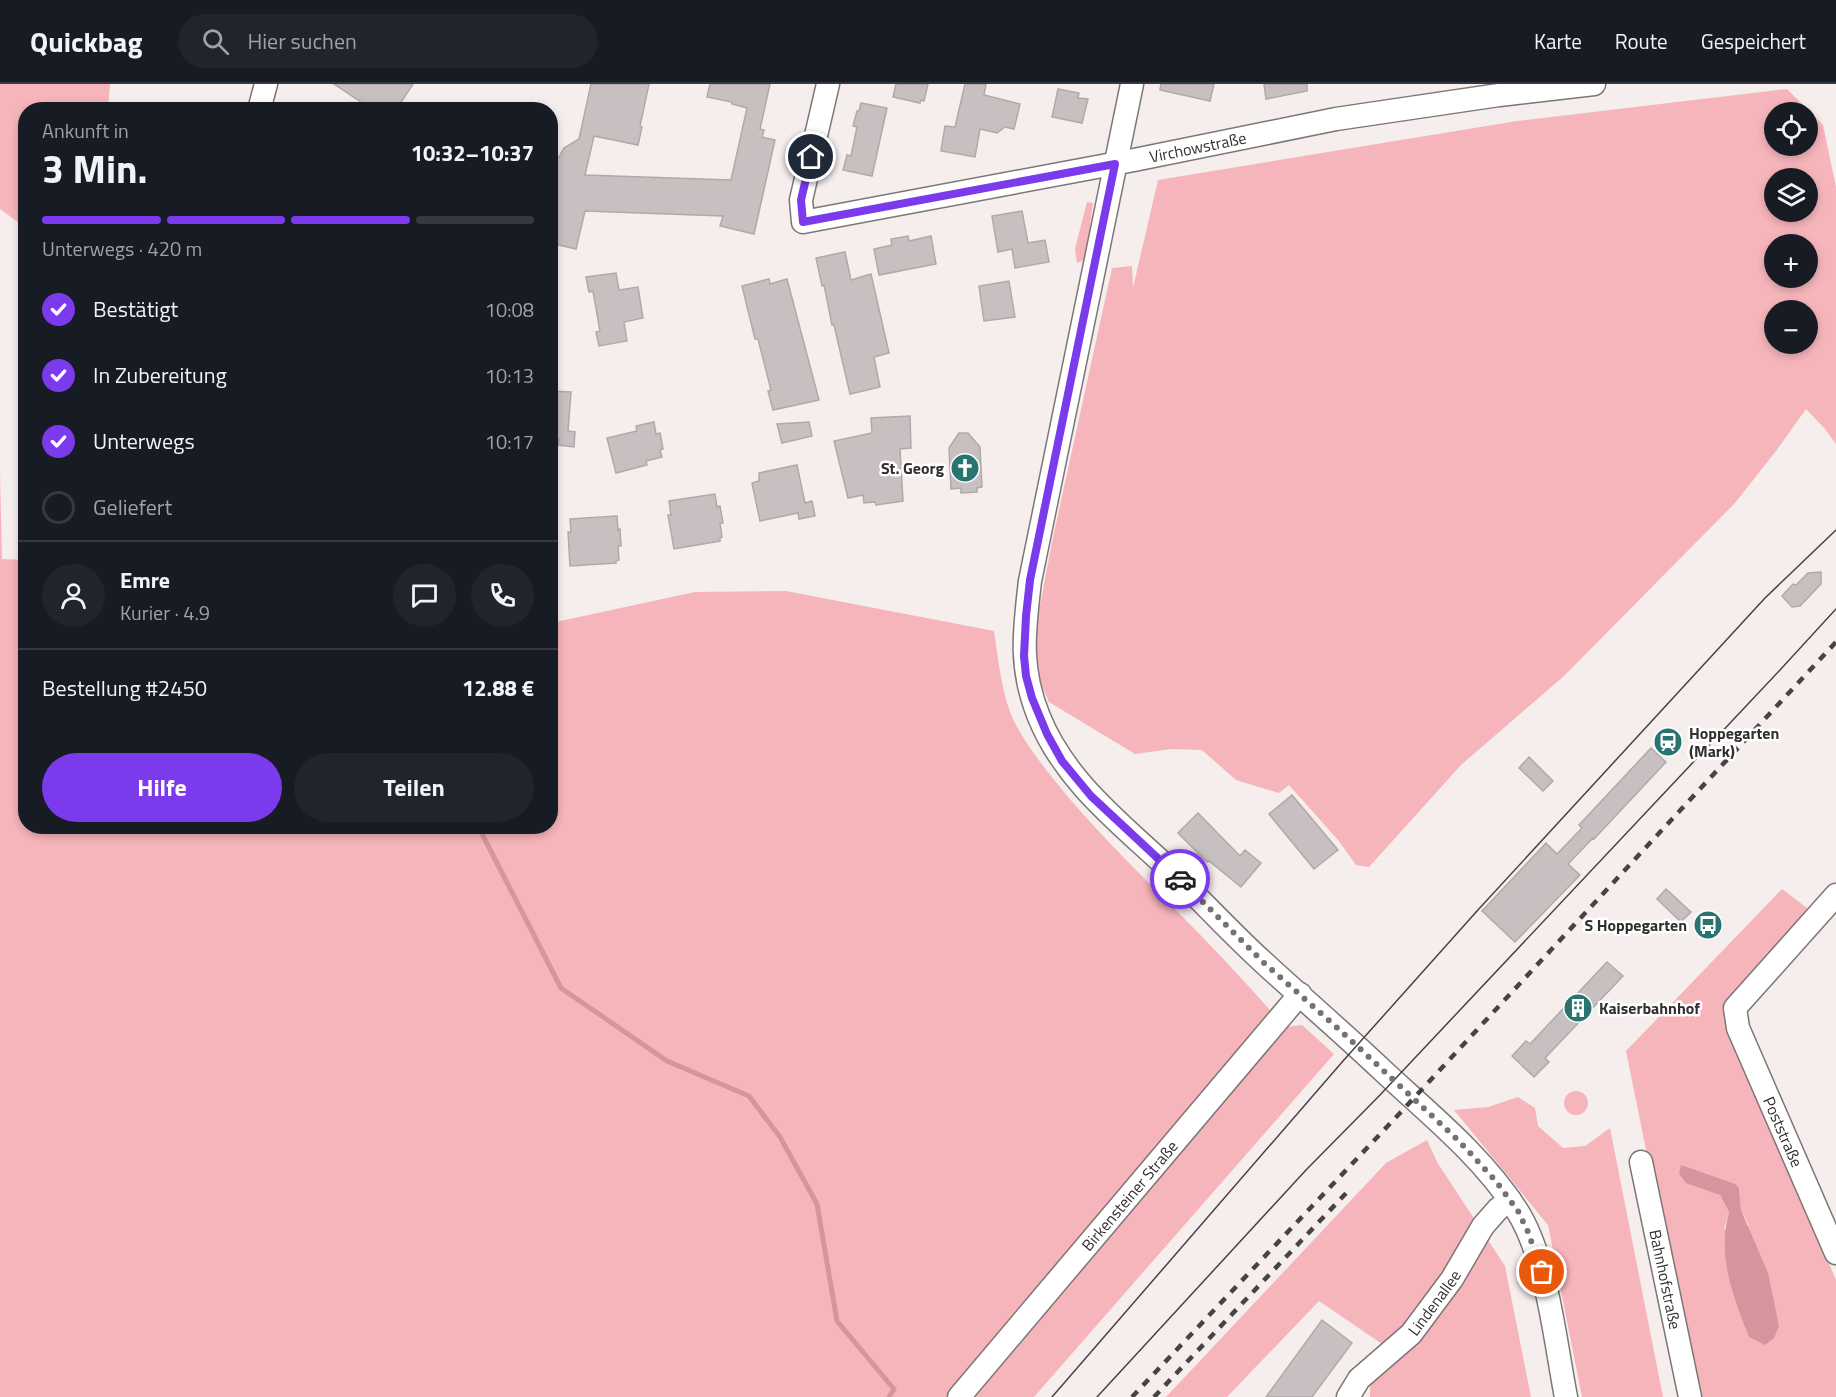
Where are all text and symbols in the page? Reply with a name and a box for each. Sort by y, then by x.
search box [178,14,598,68]
text: Quickbag [30,20,142,63]
text: Hier suchen [247,24,357,58]
icon: search [199,25,232,58]
text: Karte [1534,25,1582,57]
text: Route [1615,25,1668,57]
text: Gespeichert [1701,25,1806,57]
map controls [1764,102,1818,354]
button: locate [1764,102,1818,156]
text: Ankunft in [42,115,129,146]
street label: Virchowstraße [1147,126,1248,169]
pin [785,131,836,182]
text: 10:32–10:37 [411,136,534,170]
text: 3 Min. [42,139,148,198]
icon: home [794,140,827,173]
button: layers [1764,168,1818,222]
text: Unterwegs · 420 m [42,233,202,264]
button: + [1764,234,1818,288]
text: Bestätigt [93,292,178,326]
icon: check [42,293,75,326]
text: 10:08 [485,294,534,325]
button: − [1764,300,1818,354]
text: In Zubereitung [93,358,227,392]
icon: check [42,359,75,392]
text: 10:13 [485,360,534,391]
text: Unterwegs [93,424,195,458]
icon: check [42,425,75,458]
text: 10:17 [485,426,534,457]
church icon: St. Georg [949,452,981,484]
place label: St. Georg [881,456,944,480]
text: Geliefert [93,490,172,524]
text: Emre [120,563,170,597]
button: person [42,564,105,627]
button: chat [393,564,456,627]
button: phone [471,564,534,627]
text: Kurier · 4.9 [120,597,210,628]
text: Bestellung #2450 [42,671,207,705]
text: 12.88 € [462,671,534,705]
place label: Hoppegarten (Mark) [1689,721,1779,763]
station icon: Hoppegarten (Mark) [1652,726,1684,758]
button: Hilfe [42,753,282,822]
button: Teilen [294,753,534,822]
courier [1150,849,1210,909]
icon: car [1164,863,1197,896]
bus stop icon: S Hoppegarten [1692,909,1724,941]
place label: S Hoppegarten [1584,913,1687,937]
building icon: Kaiserbahnhof [1562,992,1594,1024]
place label: Kaiserbahnhof [1599,996,1700,1020]
street label: Poststraße [1757,1093,1809,1171]
street label: Birkensteiner Straße [1076,1135,1183,1256]
street label: Bahnhofstraße [1643,1227,1688,1332]
pin [1516,1246,1567,1297]
icon: bag [1525,1255,1558,1288]
street label: Lindenallee [1402,1265,1467,1340]

